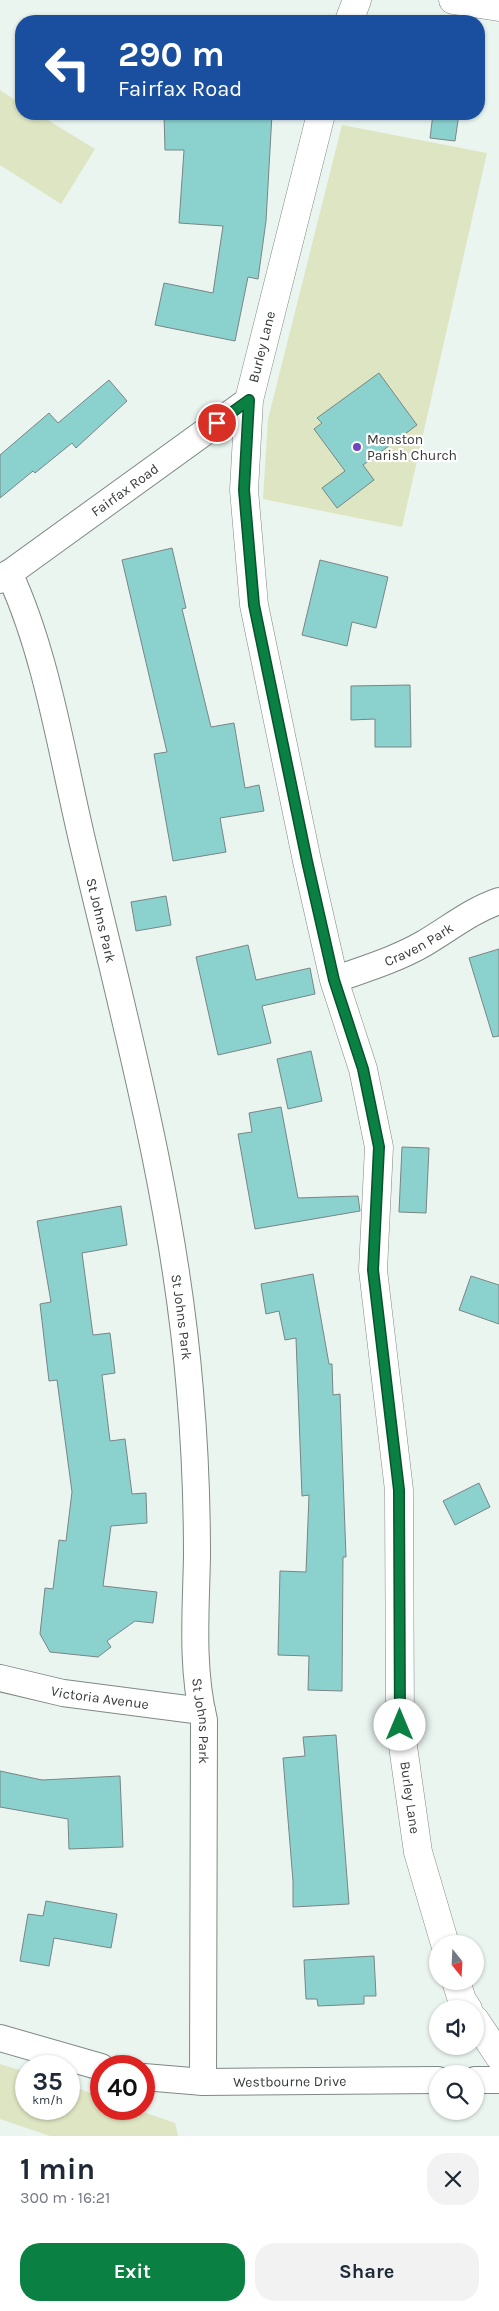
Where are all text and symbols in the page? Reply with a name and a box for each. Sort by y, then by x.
text: 290 m [118,34,225,75]
icon: left [35,35,100,100]
text: Fairfax Road [118,76,242,102]
street label: Burley Lane [245,309,279,385]
pin [196,402,238,444]
icon: arrive [203,409,231,437]
place label: Menston Parish Church [367,431,457,464]
marker: Menston Parish Church [351,441,363,453]
street label: Fairfax Road [88,460,162,520]
street label: St Johns Park [83,876,120,964]
street label: Craven Park [382,919,456,970]
street label: St Johns Park [168,1273,196,1361]
street label: St Johns Park [189,1677,213,1764]
street label: Victoria Avenue [49,1682,150,1713]
position arrow [373,1698,425,1750]
street label: Burley Lane [397,1760,424,1835]
north arrow [429,1935,484,1990]
map controls [429,1935,484,2120]
button: sound [429,2000,484,2055]
speed limit sign: 40 [90,2055,155,2120]
button: search [429,2065,484,2120]
text: 35 [32,2067,63,2096]
street label: Westbourne Drive [233,2072,346,2090]
text: km/h [32,2093,63,2107]
text: 1 min [20,2151,95,2187]
button: close [427,2153,479,2205]
text: 300 m · 16:21 [20,2188,110,2207]
button: Exit [20,2243,245,2301]
button: Share [255,2243,479,2301]

